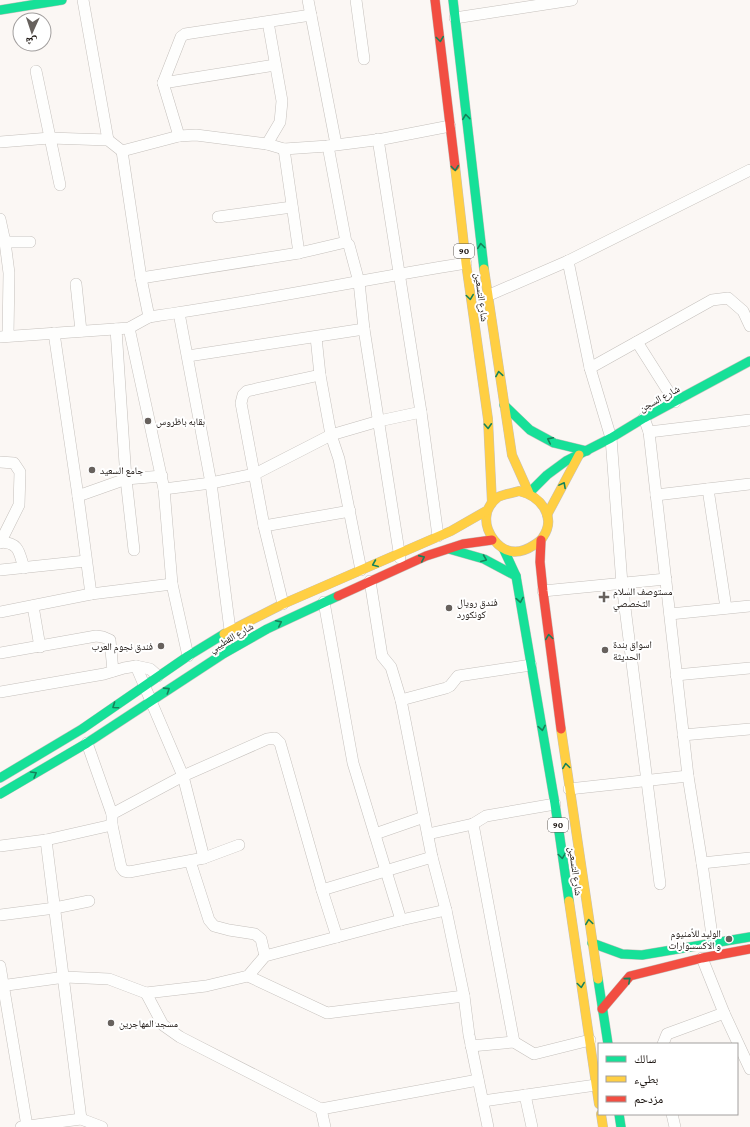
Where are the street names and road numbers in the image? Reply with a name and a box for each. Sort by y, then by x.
road number: 90 [454,244,474,258]
street label: شارع التسعين [472,272,490,323]
street label: شارع السجن [637,383,682,415]
street label: شارع القطيبي [207,620,257,657]
road number: 90 [548,818,568,832]
street label: شارع التسعين [566,846,584,897]

